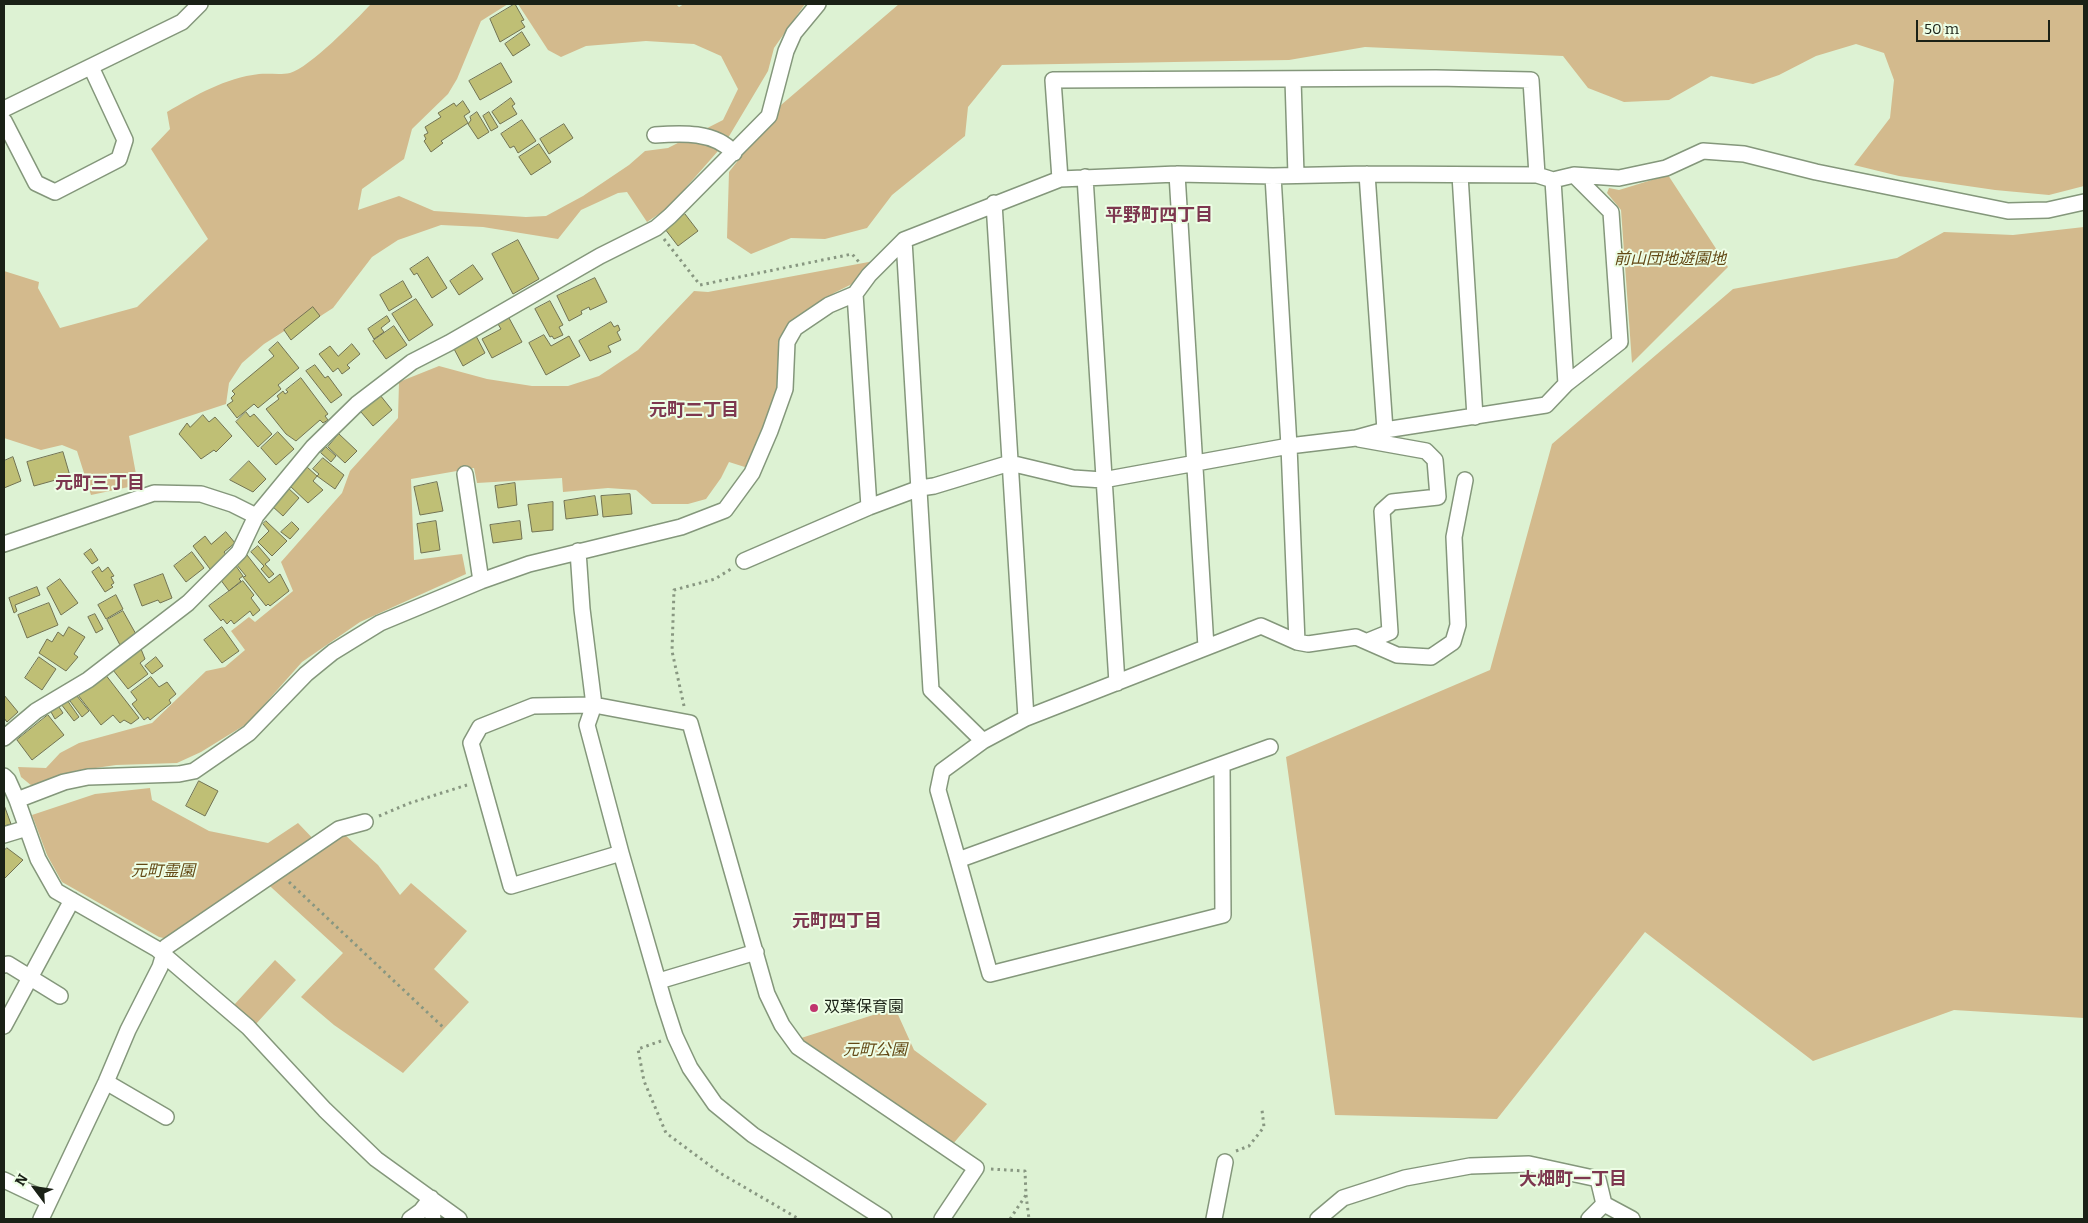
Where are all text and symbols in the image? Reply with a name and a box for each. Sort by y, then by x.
scale bar [1918,10,2052,42]
text: 50 m [1924,20,1959,38]
district label: 平野町四丁目 [1105,205,1213,227]
park label: 前山団地遊園地 [1614,250,1726,270]
district label: 元町二丁目 [649,400,739,422]
district label: 元町三丁目 [55,473,145,495]
park label: 元町霊園 [131,862,195,882]
district label: 元町四丁目 [792,911,882,933]
place label: 双葉保育園 [824,998,904,1018]
marker: 双葉保育園 [808,1002,820,1014]
park label: 元町公園 [843,1041,907,1061]
north arrow [10,1163,60,1213]
district label: 大畑町一丁目 [1519,1169,1627,1191]
text: N [12,1171,32,1189]

